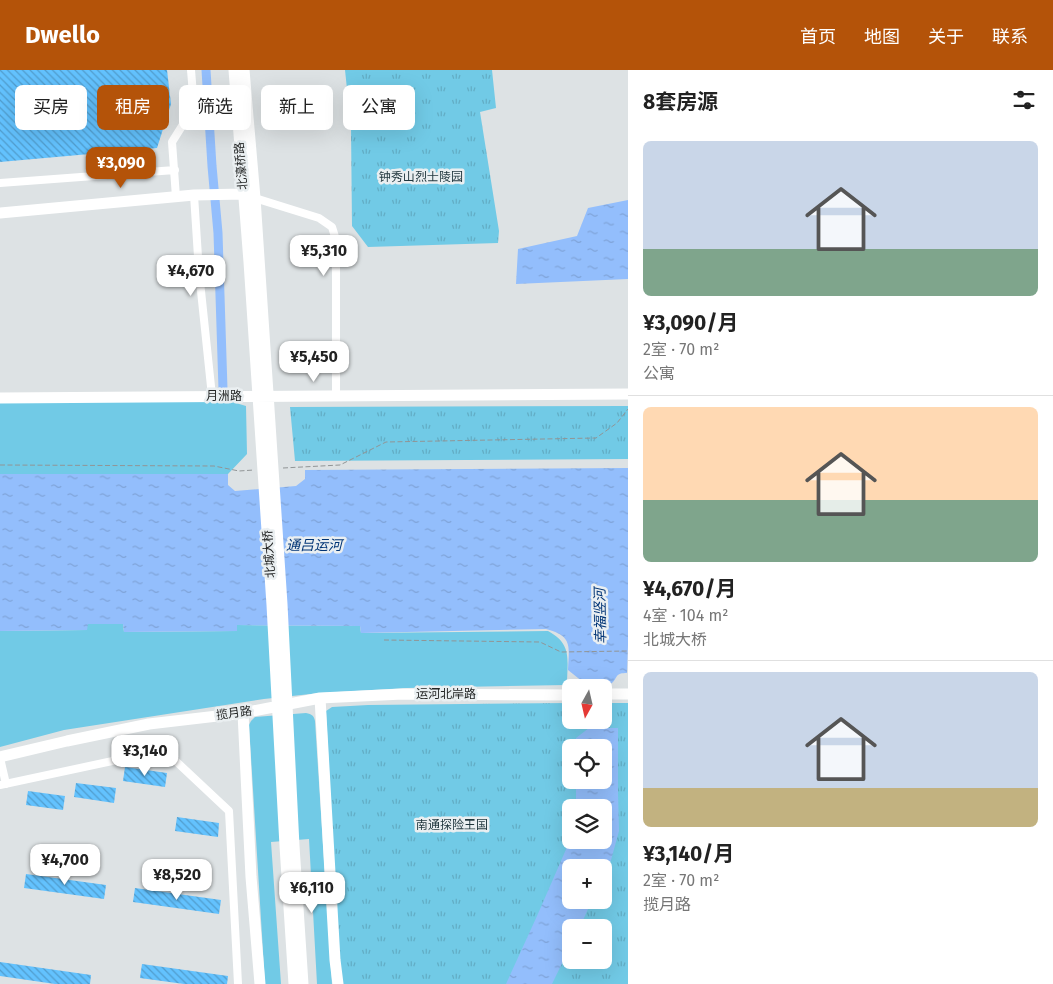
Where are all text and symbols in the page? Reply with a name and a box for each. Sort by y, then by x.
text: Dwello [25,21,100,49]
text: 首页 [800,26,836,48]
text: 地图 [864,26,900,48]
text: 关于 [928,26,964,48]
text: 联系 [992,26,1028,48]
chip: 买房 [15,85,87,130]
chip: 租房 [97,85,169,130]
chip: 筛选 [179,85,251,130]
chip: 新上 [261,85,333,130]
chip: 公寓 [343,85,415,130]
icon: filters [1010,86,1038,114]
text: 8套房源 [643,89,718,115]
street label: 北濠桥路 [232,141,250,191]
pin: ¥3,090 [80,146,162,189]
text: ¥3,090 [97,153,145,172]
park label: 钟秀山烈士陵园 [379,170,463,184]
icon: home [796,174,886,264]
pin: ¥5,310 [283,234,365,277]
text: ¥5,310 [301,241,347,260]
pin: ¥4,670 [150,254,232,297]
text: ¥4,670 [168,261,214,280]
text: ¥3,090/月 [643,310,738,336]
pin: ¥5,450 [273,340,355,383]
text: 2室 · 70 m² [643,340,719,359]
text: ¥5,450 [290,347,338,366]
text: 公寓 [643,364,675,383]
street label: 月洲路 [206,389,242,403]
icon: home [796,439,886,529]
street label: 北城大桥 [260,530,278,578]
water label: 通吕运河 [286,537,345,554]
text: ¥4,670/月 [643,576,736,602]
water label: 幸福竖河 [591,585,609,644]
text: 4室 · 104 m² [643,606,728,625]
text: 北城大桥 [643,630,707,649]
north arrow [562,679,612,729]
map controls [562,679,612,969]
street label: 运河北岸路 [416,687,476,701]
street label: 揽月路 [215,704,253,722]
icon: home [796,704,886,794]
pin: ¥3,140 [104,734,186,777]
button: locate [562,739,612,789]
text: ¥3,140 [122,741,168,760]
button: layers [562,799,612,849]
park label: 南通探险王国 [416,818,488,832]
text: ¥3,140/月 [643,841,734,867]
pin: ¥4,700 [24,844,106,886]
text: ¥4,700 [41,850,89,869]
pin: ¥8,520 [136,858,218,901]
button: + [562,859,612,909]
text: ¥8,520 [153,865,201,884]
text: 2室 · 70 m² [643,871,719,890]
pin: ¥6,110 [271,872,353,914]
text: ¥6,110 [290,878,334,897]
text: 揽月路 [643,895,691,914]
button: − [562,919,612,969]

